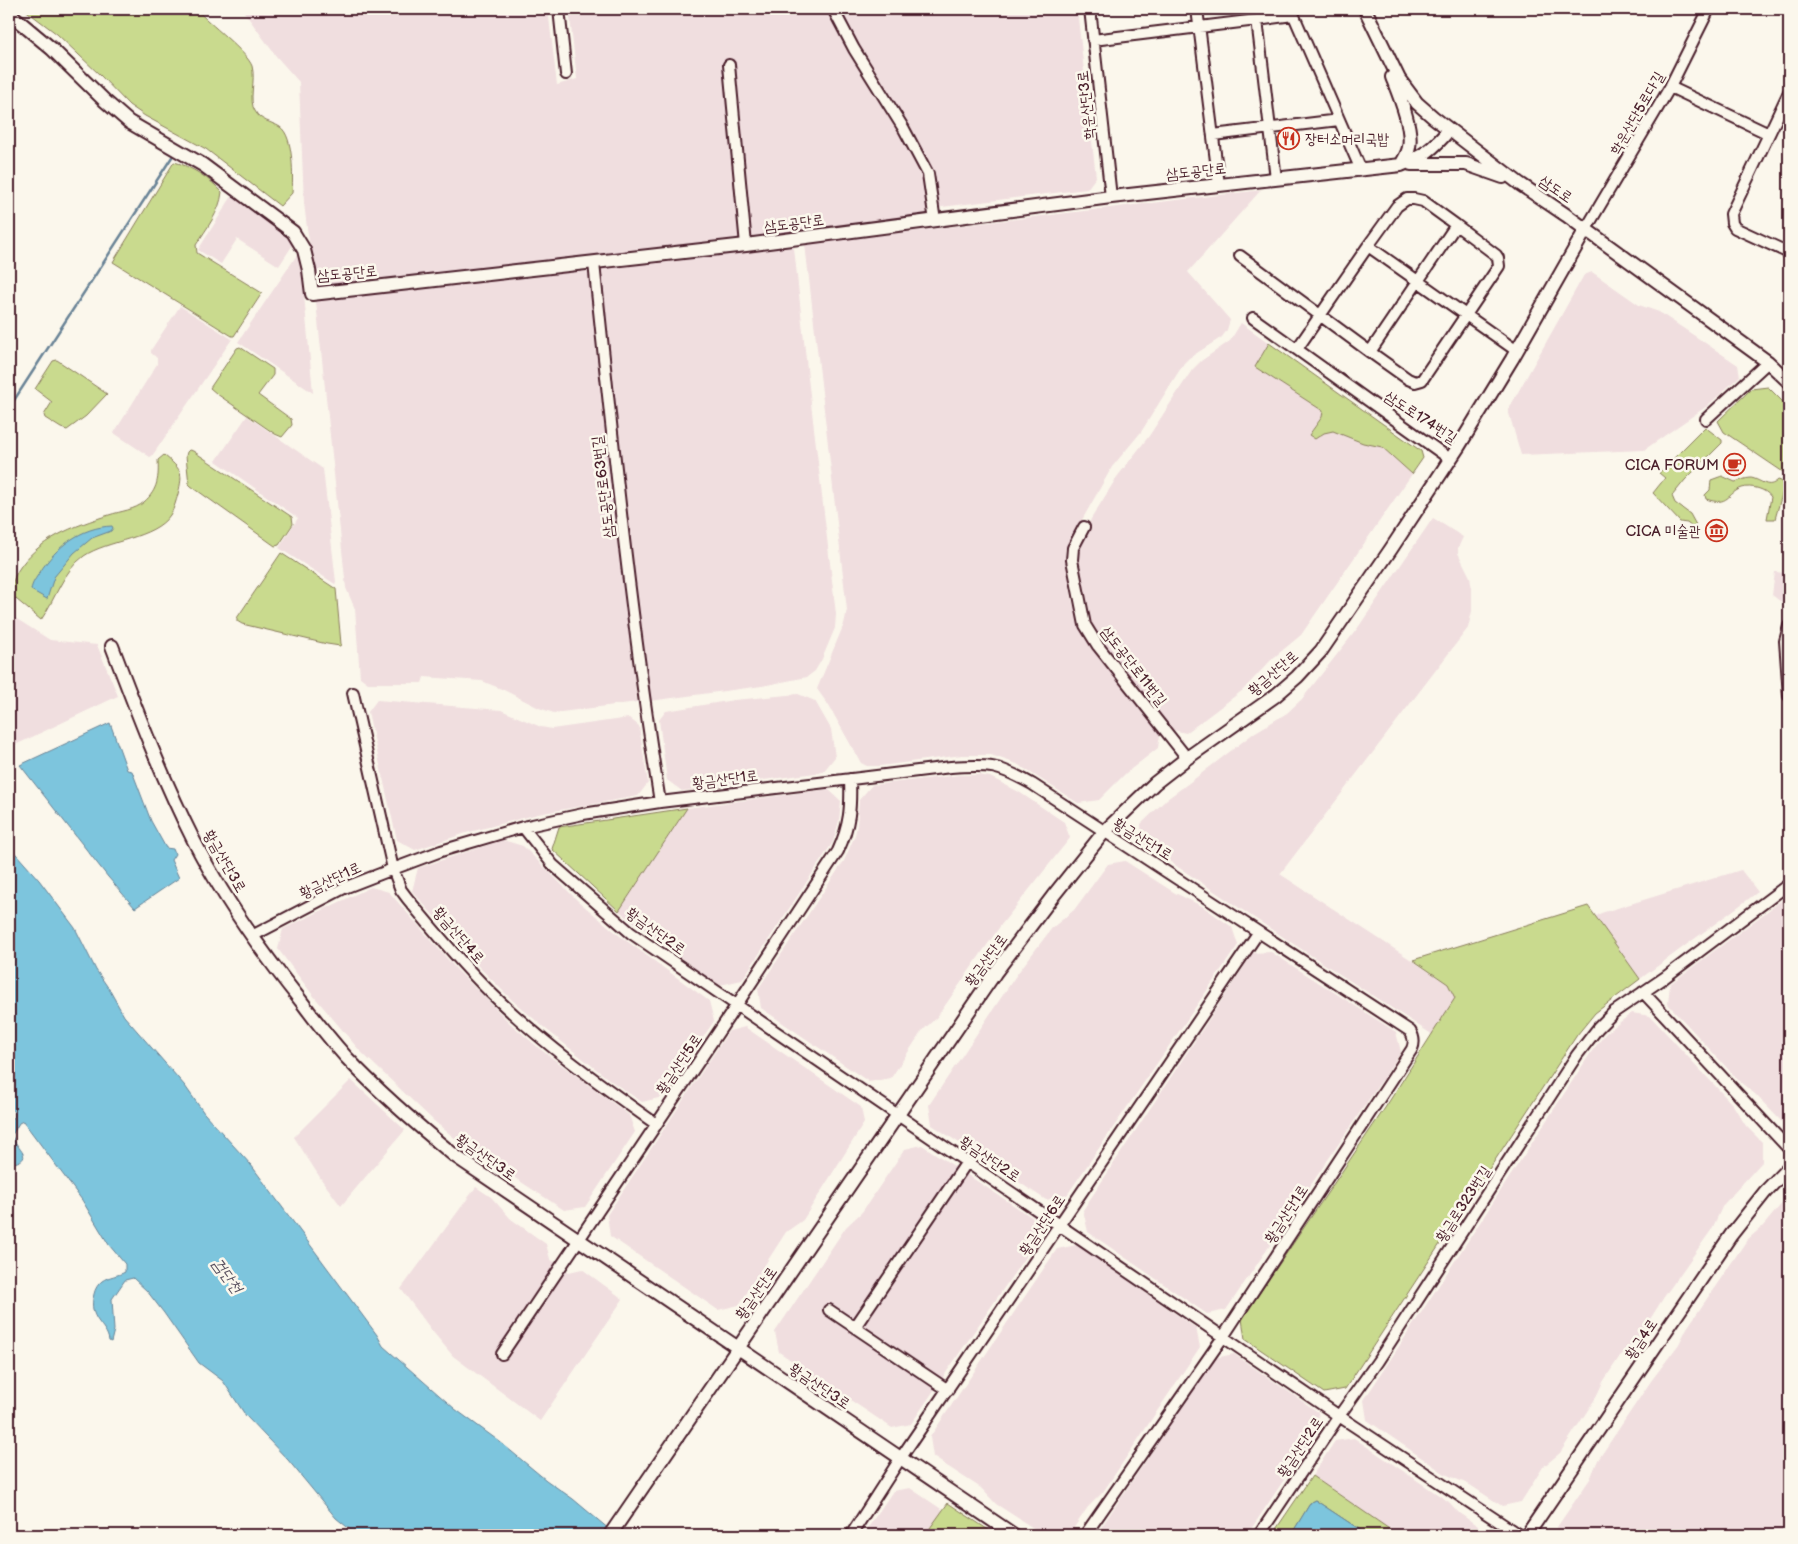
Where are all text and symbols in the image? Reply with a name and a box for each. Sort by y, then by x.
street label: 학운산단5로다길 [1606,68,1669,158]
street label: 학운산단3로 [1073,69,1100,141]
restaurant icon: 장터소머리국밥 [1277,127,1301,151]
place label: 장터소머리국밥 [1305,130,1390,149]
street label: 삼도공단로 [1165,159,1227,184]
street label: 삼도로 [1535,171,1576,207]
street label: 삼도공단로 [763,210,825,237]
street label: 삼도공단로 [316,261,378,286]
street label: 삼도로174번길 [1381,387,1461,448]
street label: 삼도공단로63번길 [588,435,619,539]
cafe icon: CICA FORUM [1723,453,1747,477]
place label: CICA FORUM [1625,456,1719,475]
museum icon: CICA 미술관 [1705,519,1729,543]
place label: CICA 미술관 [1626,522,1701,541]
street label: 삼도공단로11번길 [1097,623,1171,710]
street label: 황금산단로 [1244,646,1302,700]
street label: 황금산단1로 [691,766,759,793]
street label: 황금산단1로 [1110,814,1176,865]
street label: 황금산단3로 [199,826,250,896]
street label: 황금산단1로 [296,858,364,903]
street label: 황금산단4로 [429,903,489,968]
street label: 황금산단2로 [622,903,689,959]
street label: 황금산단로 [961,930,1012,990]
street label: 황금산단5로 [652,1030,707,1098]
street label: 황금산단3로 [452,1130,520,1185]
street label: 황금산단2로 [956,1132,1024,1187]
street label: 황금로323번길 [1432,1162,1495,1246]
street label: 황금산단1로 [1260,1181,1312,1247]
street label: 황금산단6로 [1015,1191,1070,1259]
water label: 검단천 [208,1255,247,1299]
street label: 황금산단로 [731,1263,782,1323]
street label: 황금4로 [1621,1315,1662,1363]
street label: 황금산단3로 [786,1359,854,1414]
street label: 황금산단2로 [1273,1413,1328,1481]

